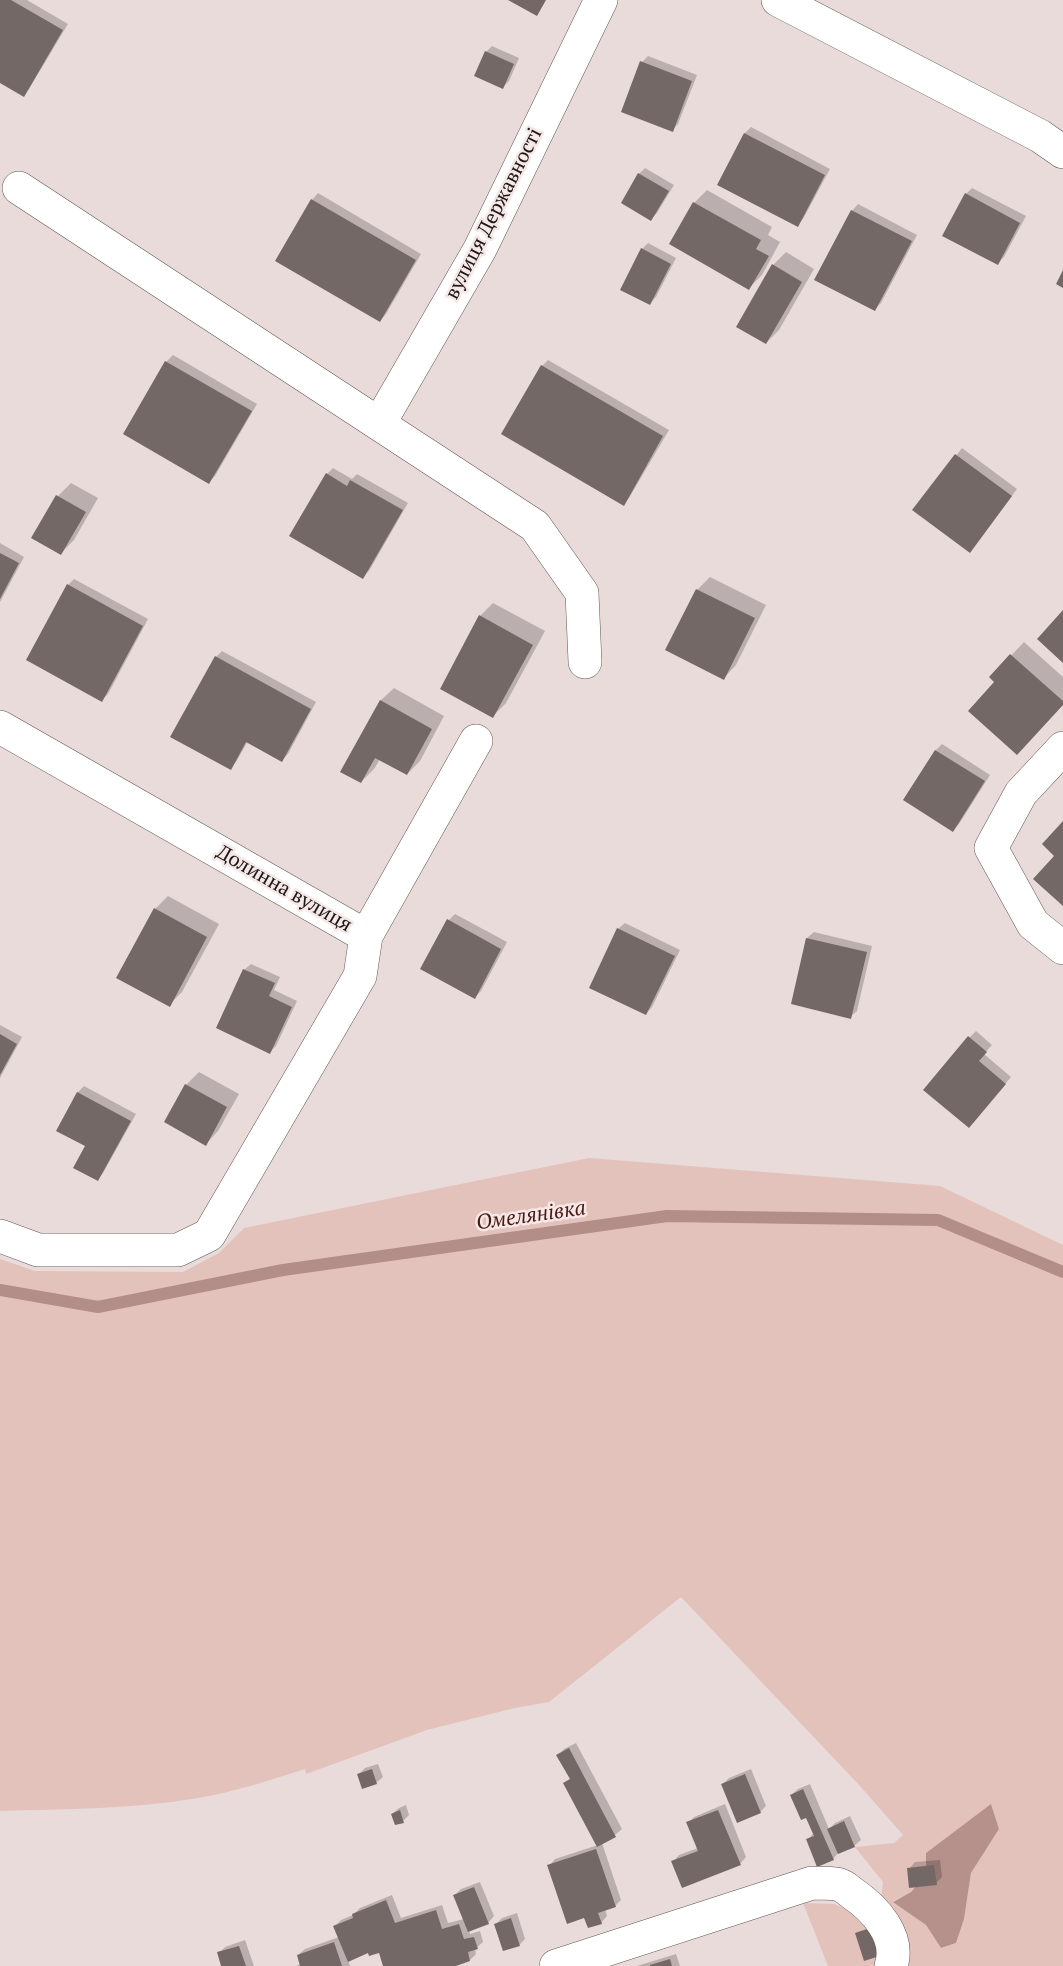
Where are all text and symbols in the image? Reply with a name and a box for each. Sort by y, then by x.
street label: вулиця Державності [440,124,548,304]
street label: Долинна вулиця [212,840,356,938]
water label: Омелянівка [475,1196,587,1236]

